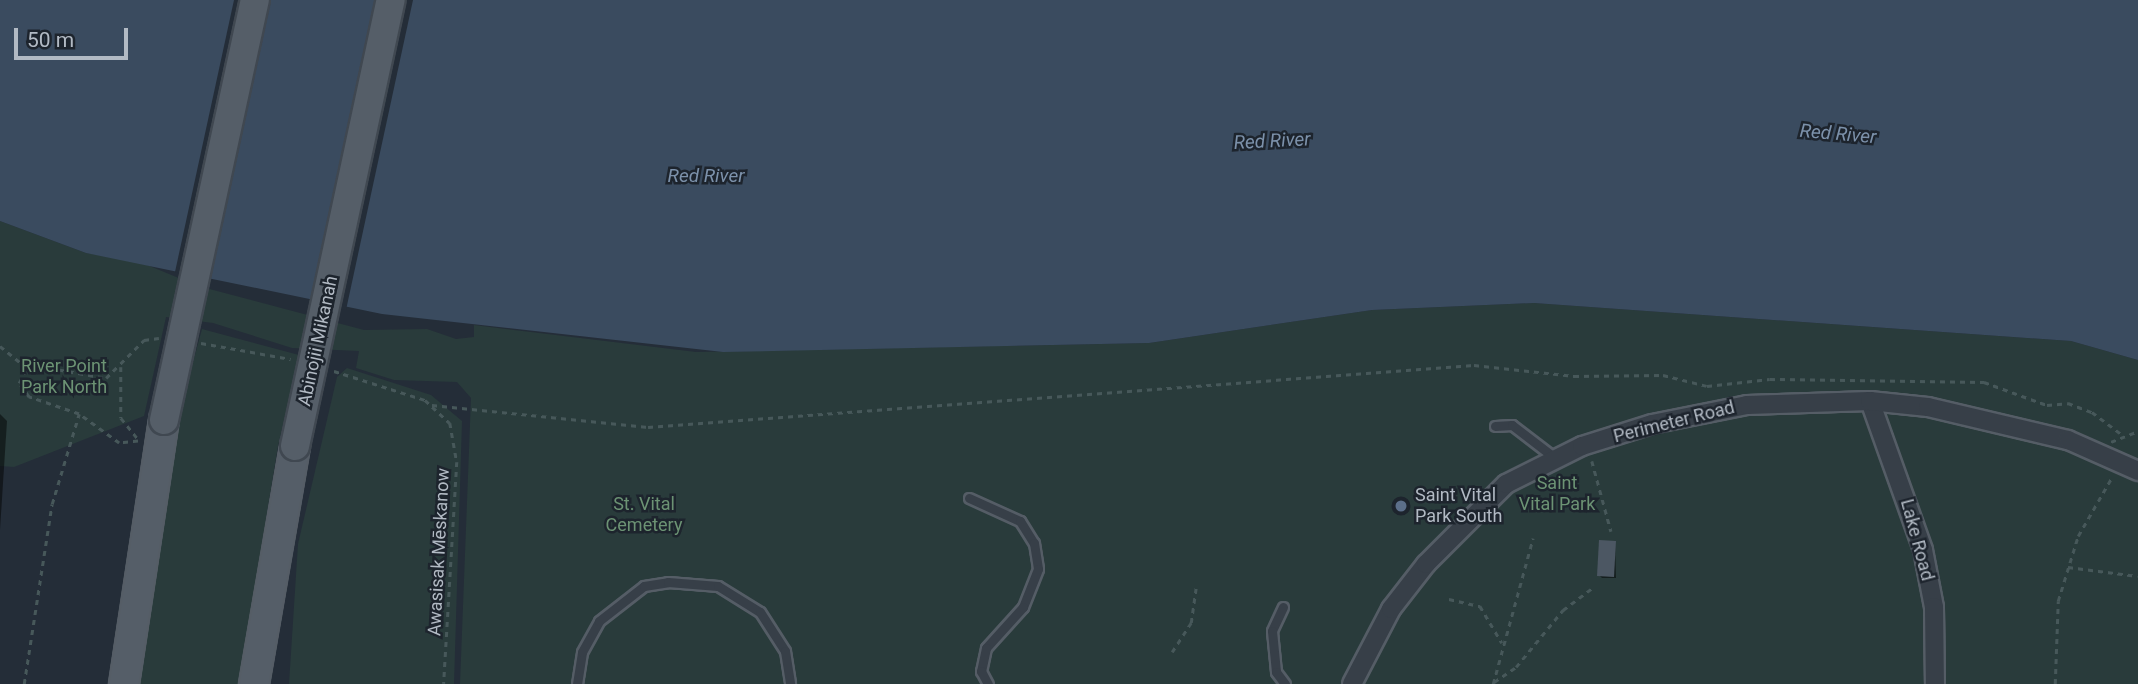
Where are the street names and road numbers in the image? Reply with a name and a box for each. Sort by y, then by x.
street label: Abinojii Mikanah [294,274,342,408]
street label: Perimeter Road [1611,397,1737,447]
street label: Awasisak Mēskanow [424,467,454,637]
street label: Lake Road [1896,497,1938,583]

